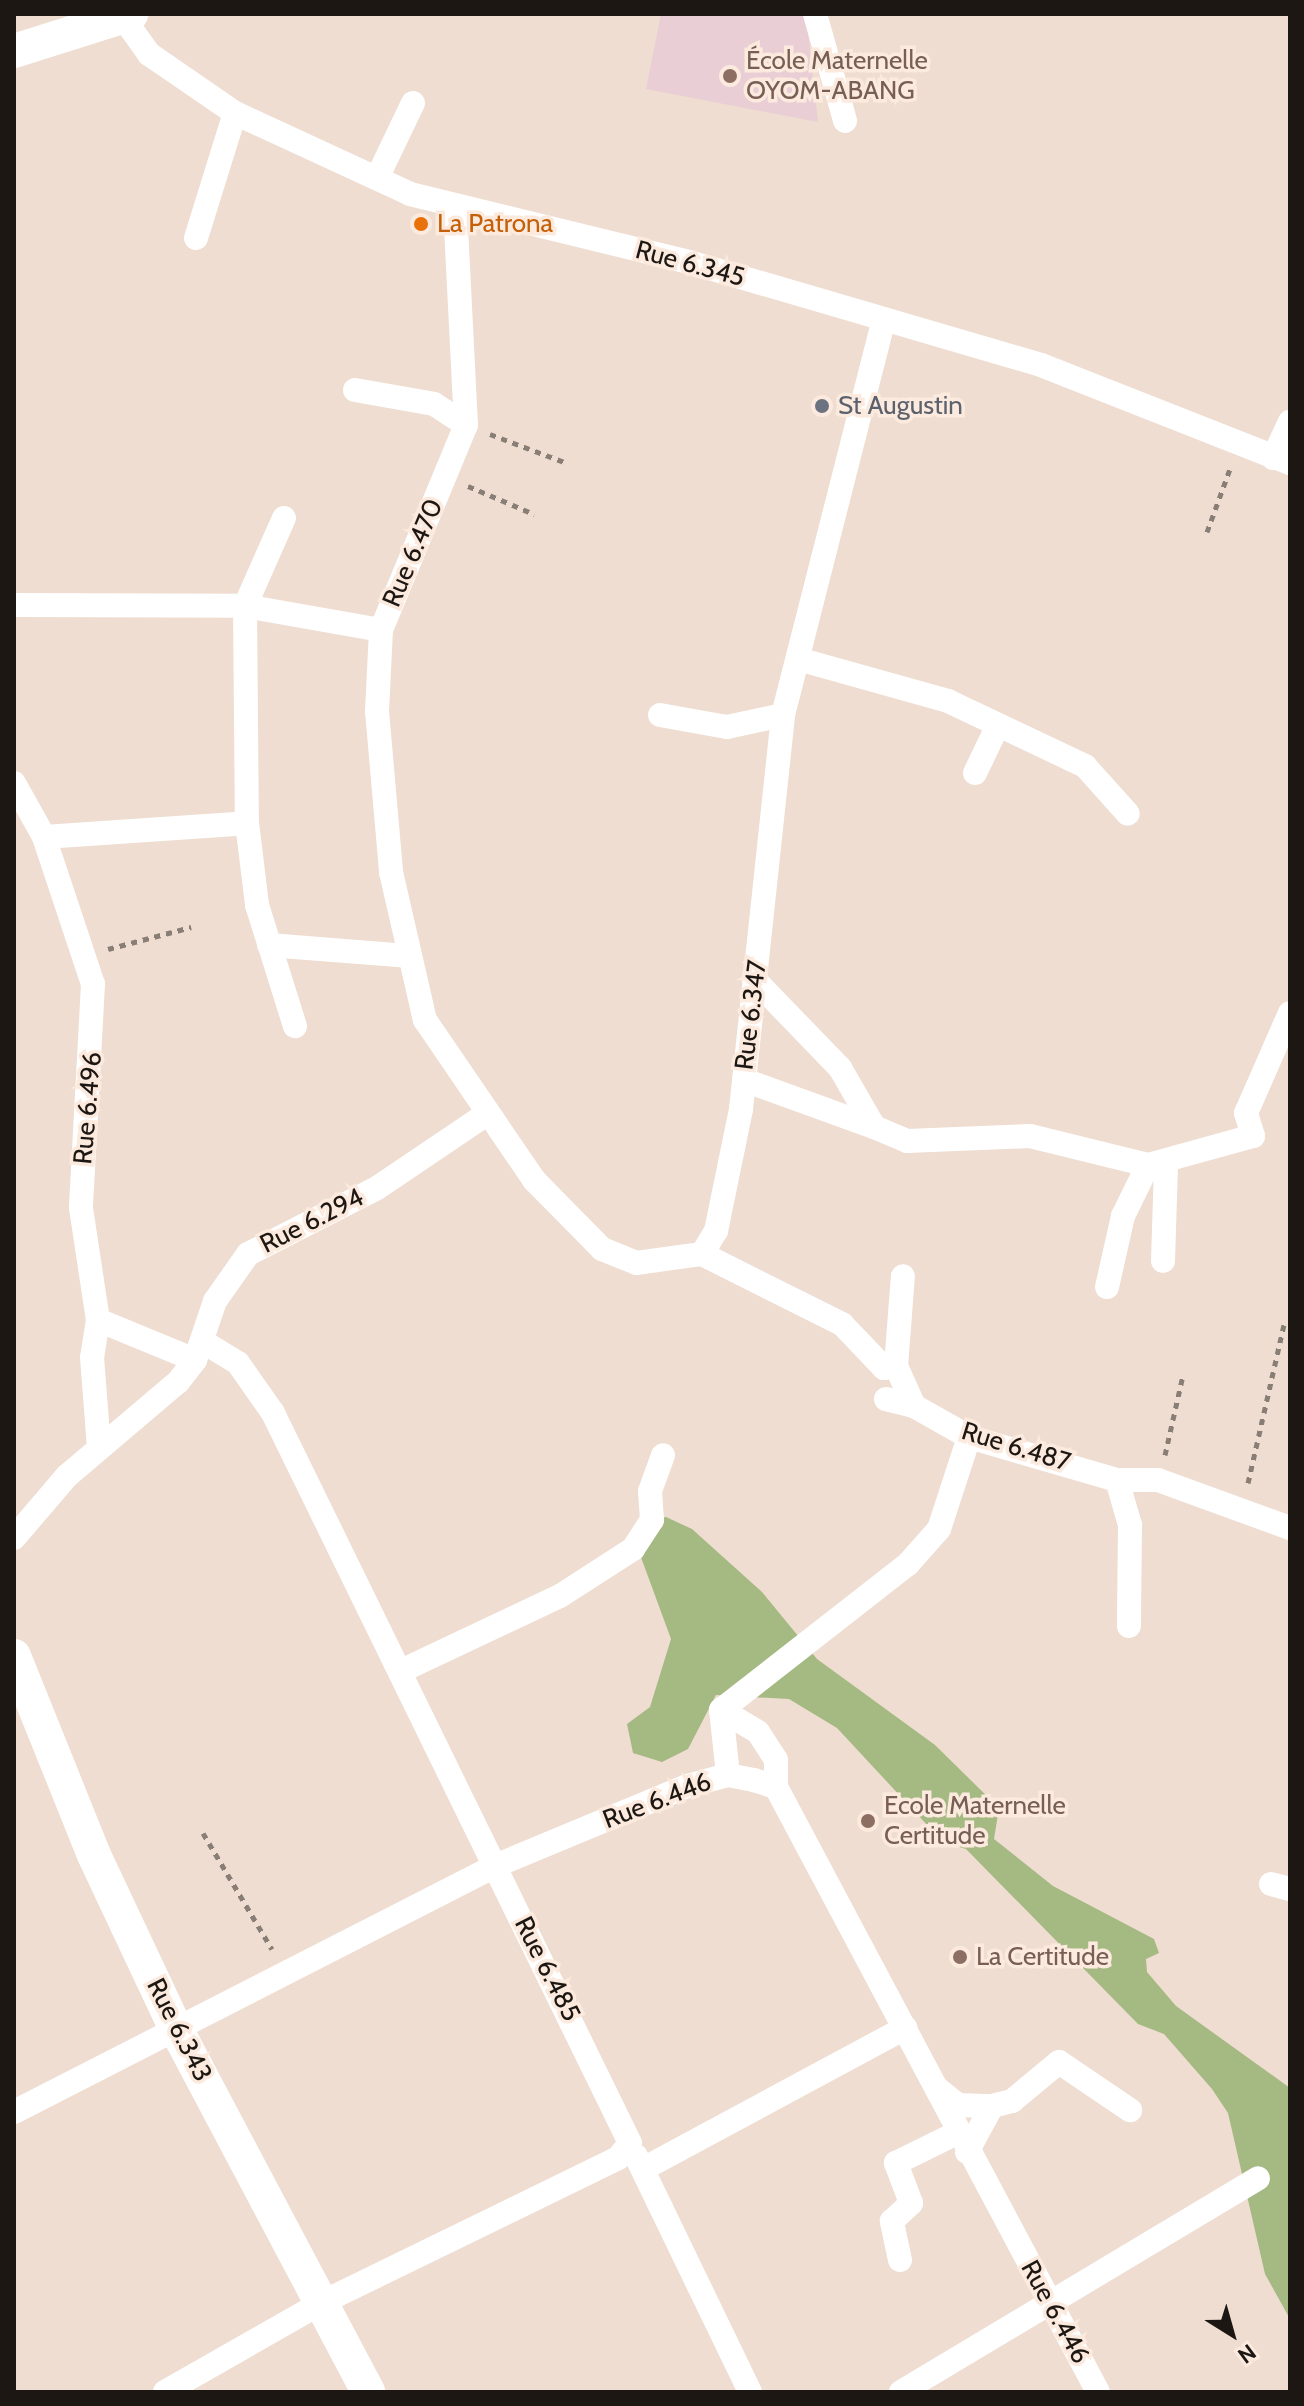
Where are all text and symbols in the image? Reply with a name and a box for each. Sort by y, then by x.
place label: École Maternelle OYOM-ABANG [746,45,928,106]
marker: École Maternelle OYOM-ABANG [721,67,739,85]
place label: La Patrona [437,208,553,240]
marker: La Patrona [412,215,430,233]
street label: Rue 6.345 [632,235,748,293]
place label: St Augustin [838,390,963,422]
marker: St Augustin [813,397,831,415]
street label: Rue 6.470 [376,494,450,612]
street label: Rue 6.347 [729,958,773,1072]
street label: Rue 6.496 [68,1050,108,1166]
street label: Rue 6.294 [255,1182,369,1260]
street label: Rue 6.487 [958,1416,1074,1478]
street label: Rue 6.446 [599,1766,715,1836]
place label: Ecole Maternelle Certitude [884,1790,1066,1852]
marker: Ecole Maternelle Certitude [859,1812,877,1830]
street label: Rue 6.485 [507,1911,587,2027]
place label: La Certitude [976,1941,1109,1973]
marker: La Certitude [951,1948,969,1966]
street label: Rue 6.343 [140,1973,218,2087]
street label: Rue 6.446 [1014,2255,1096,2369]
north arrow [1192,2294,1272,2374]
text: N [1232,2338,1261,2369]

